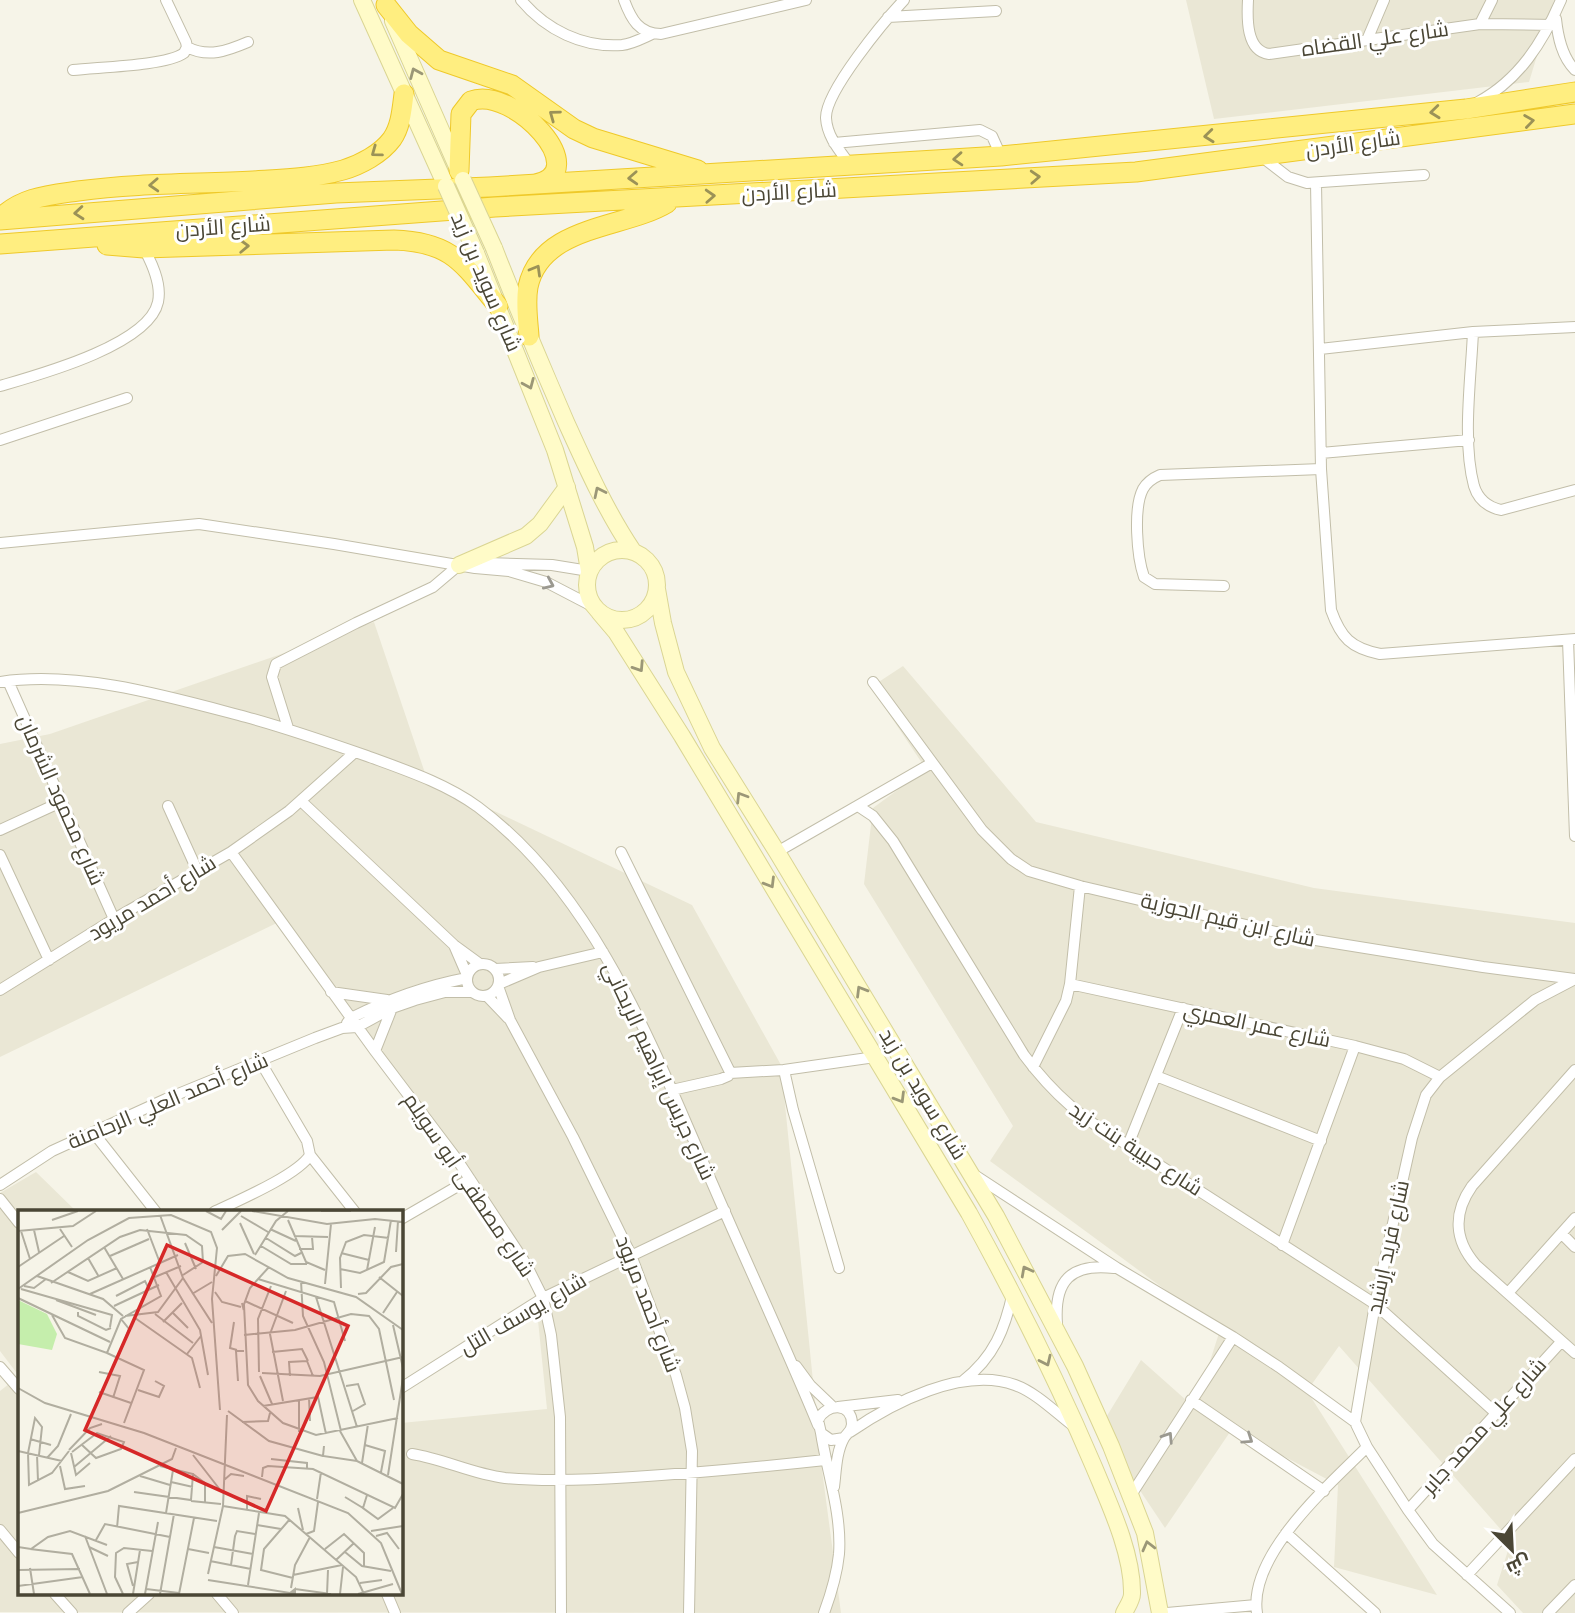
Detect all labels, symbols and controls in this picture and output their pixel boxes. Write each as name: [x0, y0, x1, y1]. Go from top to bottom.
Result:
street label: شارع علي القضاه: [1300, 16, 1451, 65]
one-way arrow: [409, 67, 423, 80]
one-way arrow: [1429, 104, 1440, 119]
one-way arrow: [550, 111, 562, 123]
one-way arrow: [1523, 114, 1535, 129]
street label: شارع الأردن: [1304, 124, 1402, 165]
one-way arrow: [1203, 129, 1214, 144]
one-way arrow: [371, 144, 384, 157]
one-way arrow: [952, 151, 963, 166]
one-way arrow: [627, 170, 638, 185]
one-way arrow: [1030, 170, 1041, 185]
street label: شارع الأردن: [741, 177, 837, 208]
one-way arrow: [148, 178, 159, 193]
one-way arrow: [705, 189, 716, 204]
one-way arrow: [73, 205, 84, 220]
street label: شارع سويد بن زيد: [444, 208, 527, 356]
street label: شارع الأردن: [174, 211, 272, 244]
one-way arrow: [238, 239, 249, 254]
one-way arrow: [528, 265, 541, 278]
one-way arrow: [521, 377, 535, 390]
one-way arrow: [593, 487, 607, 499]
one-way arrow: [542, 576, 554, 590]
one-way arrow: [630, 660, 643, 673]
street label: شارع محمود الشرمان: [11, 711, 110, 890]
one-way arrow: [737, 792, 750, 805]
street label: شارع أحمد مريود: [83, 850, 221, 947]
one-way arrow: [761, 875, 774, 888]
street label: شارع ابن قيم الجوزية: [1138, 887, 1318, 954]
street label: شارع جريس إبراهيم الريحاني: [594, 958, 721, 1186]
one-way arrow: [856, 985, 869, 998]
street label: شارع عمر العمري: [1181, 997, 1333, 1056]
street label: شارع سويد بن زيد: [873, 1023, 973, 1165]
street label: شارع أحمد العلي الرحامنة: [64, 1047, 273, 1158]
street label: شارع مصطفى أبو سويلم: [397, 1088, 540, 1282]
one-way arrow: [892, 1091, 905, 1104]
street label: شارع حبيبة بنت زيد: [1064, 1096, 1208, 1203]
street label: شارع فريد إرشيد: [1361, 1178, 1416, 1316]
inset map: [18, 1210, 402, 1596]
street label: شارع أحمد مريود: [609, 1232, 686, 1376]
one-way arrow: [1021, 1266, 1035, 1278]
street label: شارع يوسف التل: [455, 1267, 592, 1362]
street label: شارع علي محمد جابر: [1415, 1353, 1554, 1502]
one-way arrow: [1038, 1354, 1052, 1366]
one-way arrow: [1240, 1431, 1253, 1443]
one-way arrow: [1159, 1432, 1172, 1445]
north arrow: [1477, 1515, 1547, 1585]
one-way arrow: [1142, 1540, 1156, 1552]
text: ش: [1503, 1550, 1535, 1581]

